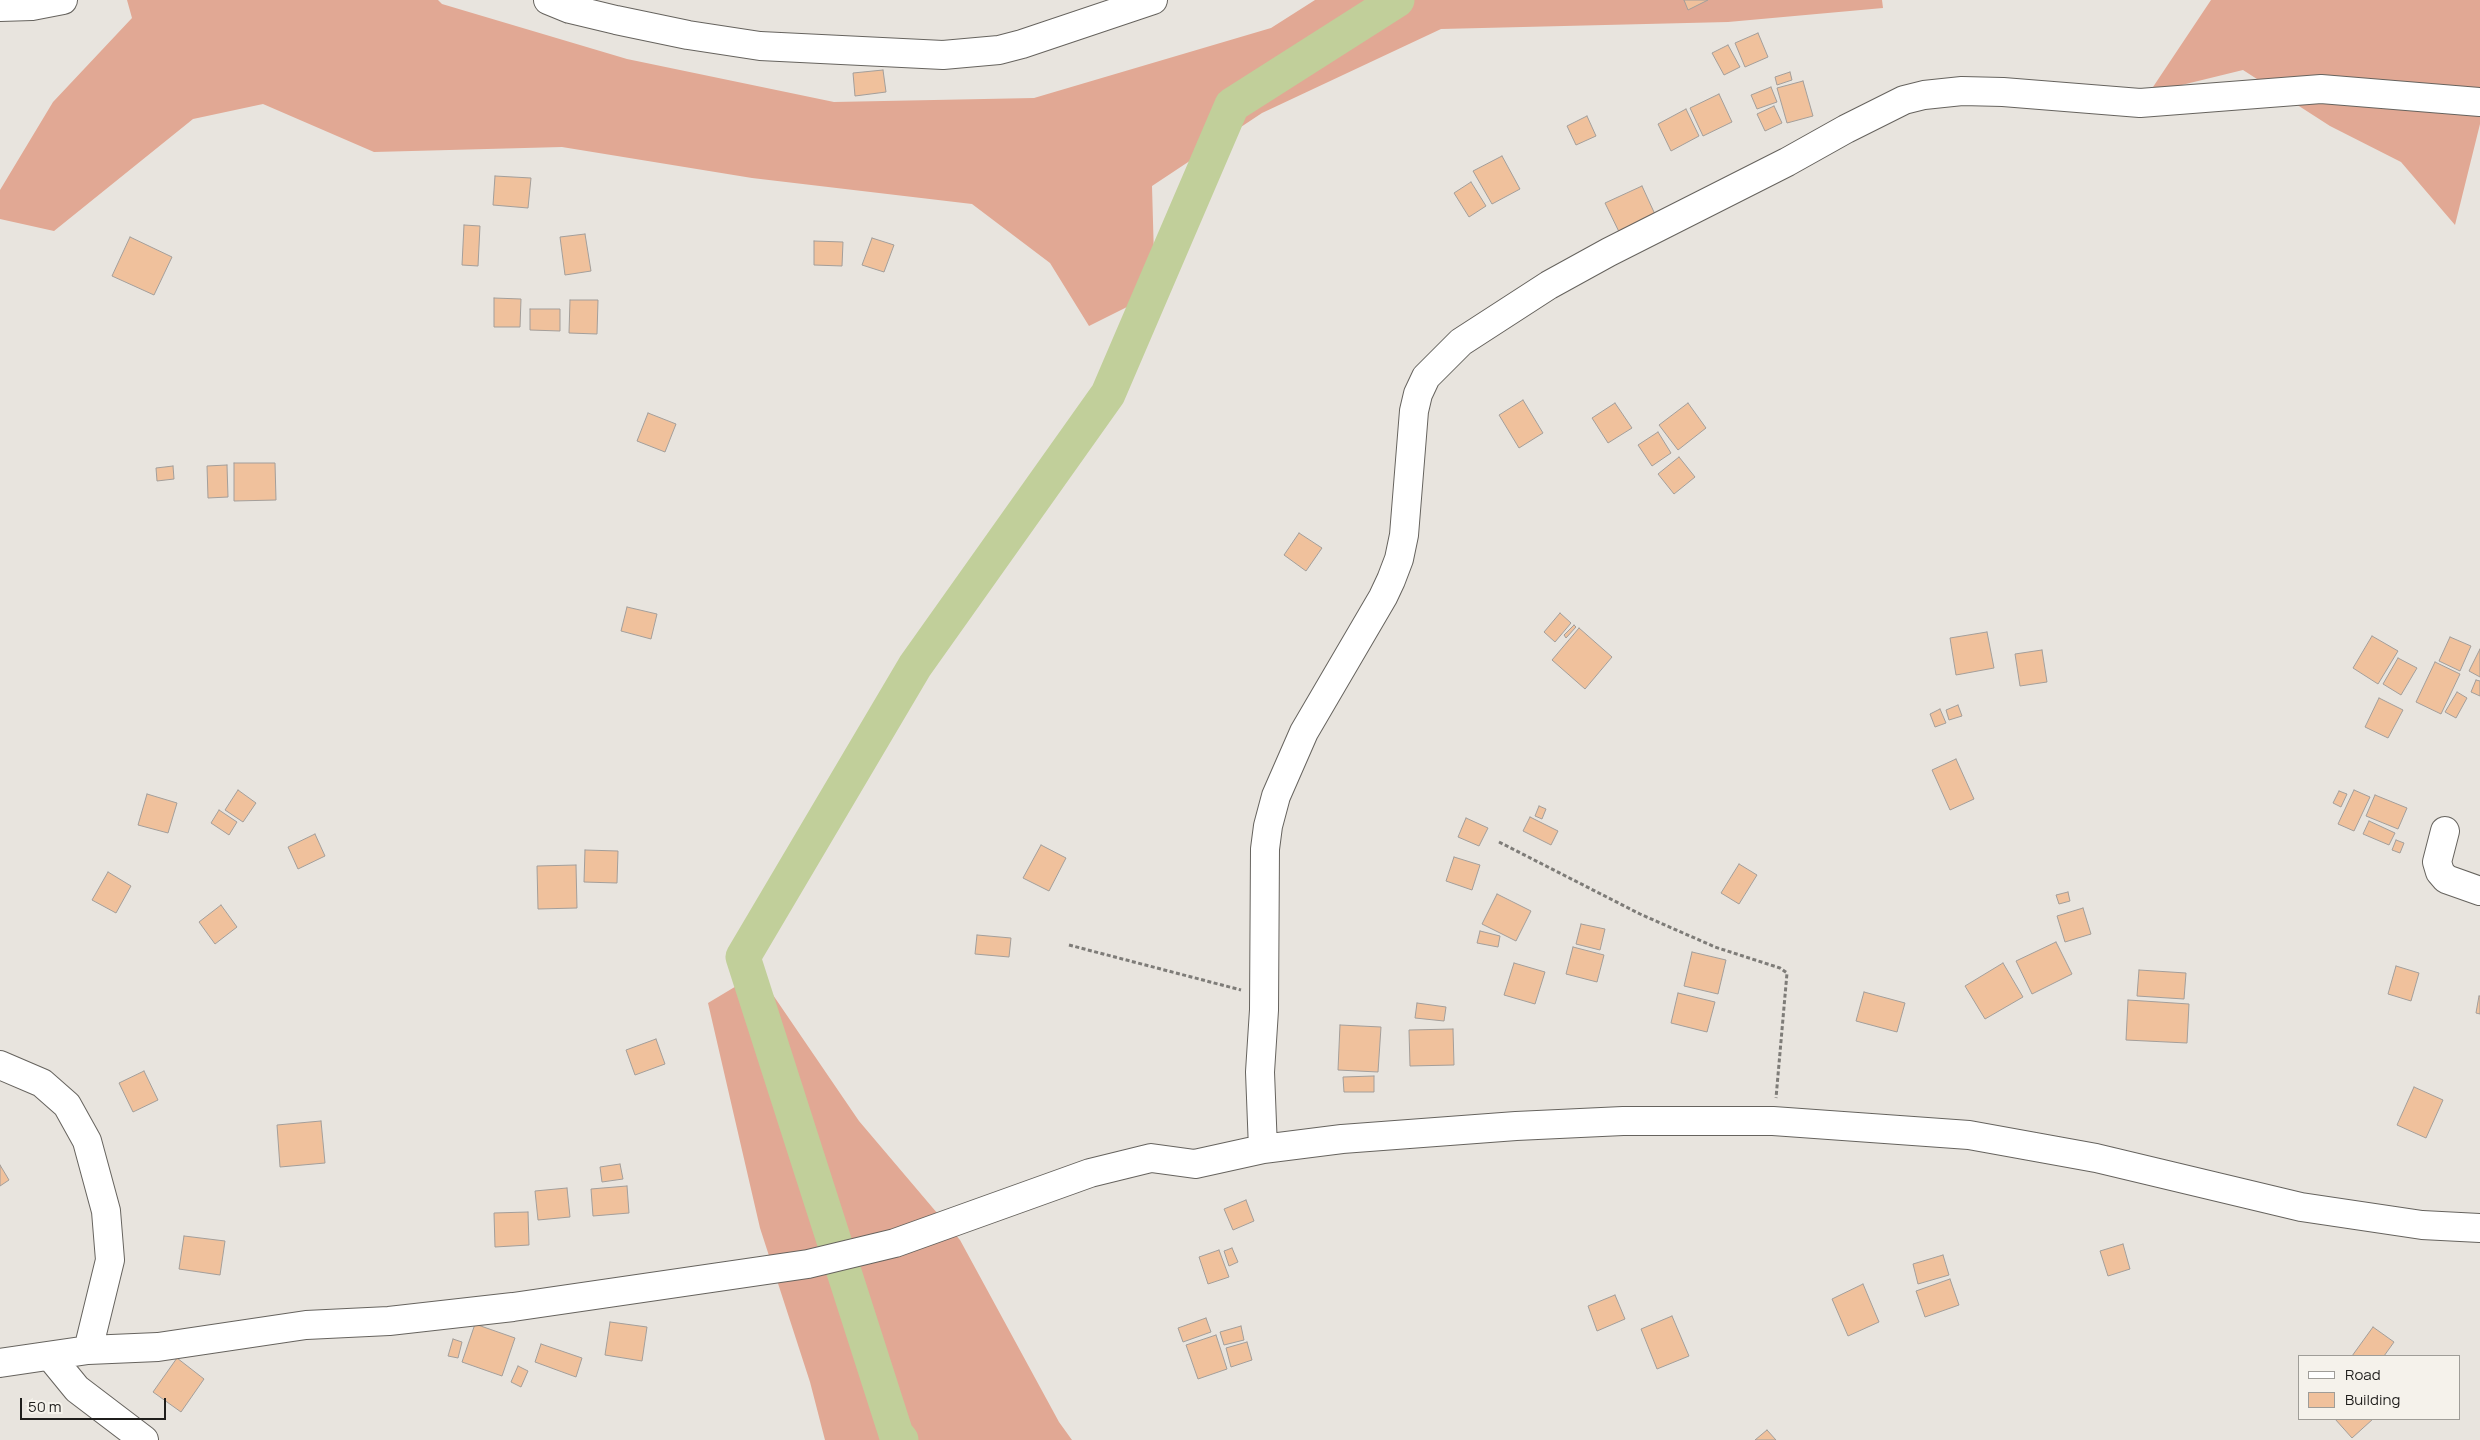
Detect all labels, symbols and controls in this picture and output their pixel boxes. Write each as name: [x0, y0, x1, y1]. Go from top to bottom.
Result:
legend: [2298, 1355, 2460, 1420]
text: Road: [2345, 1364, 2381, 1385]
scale bar: [22, 1388, 169, 1420]
text: Building: [2345, 1389, 2400, 1410]
text: 50 m: [28, 1396, 62, 1417]

